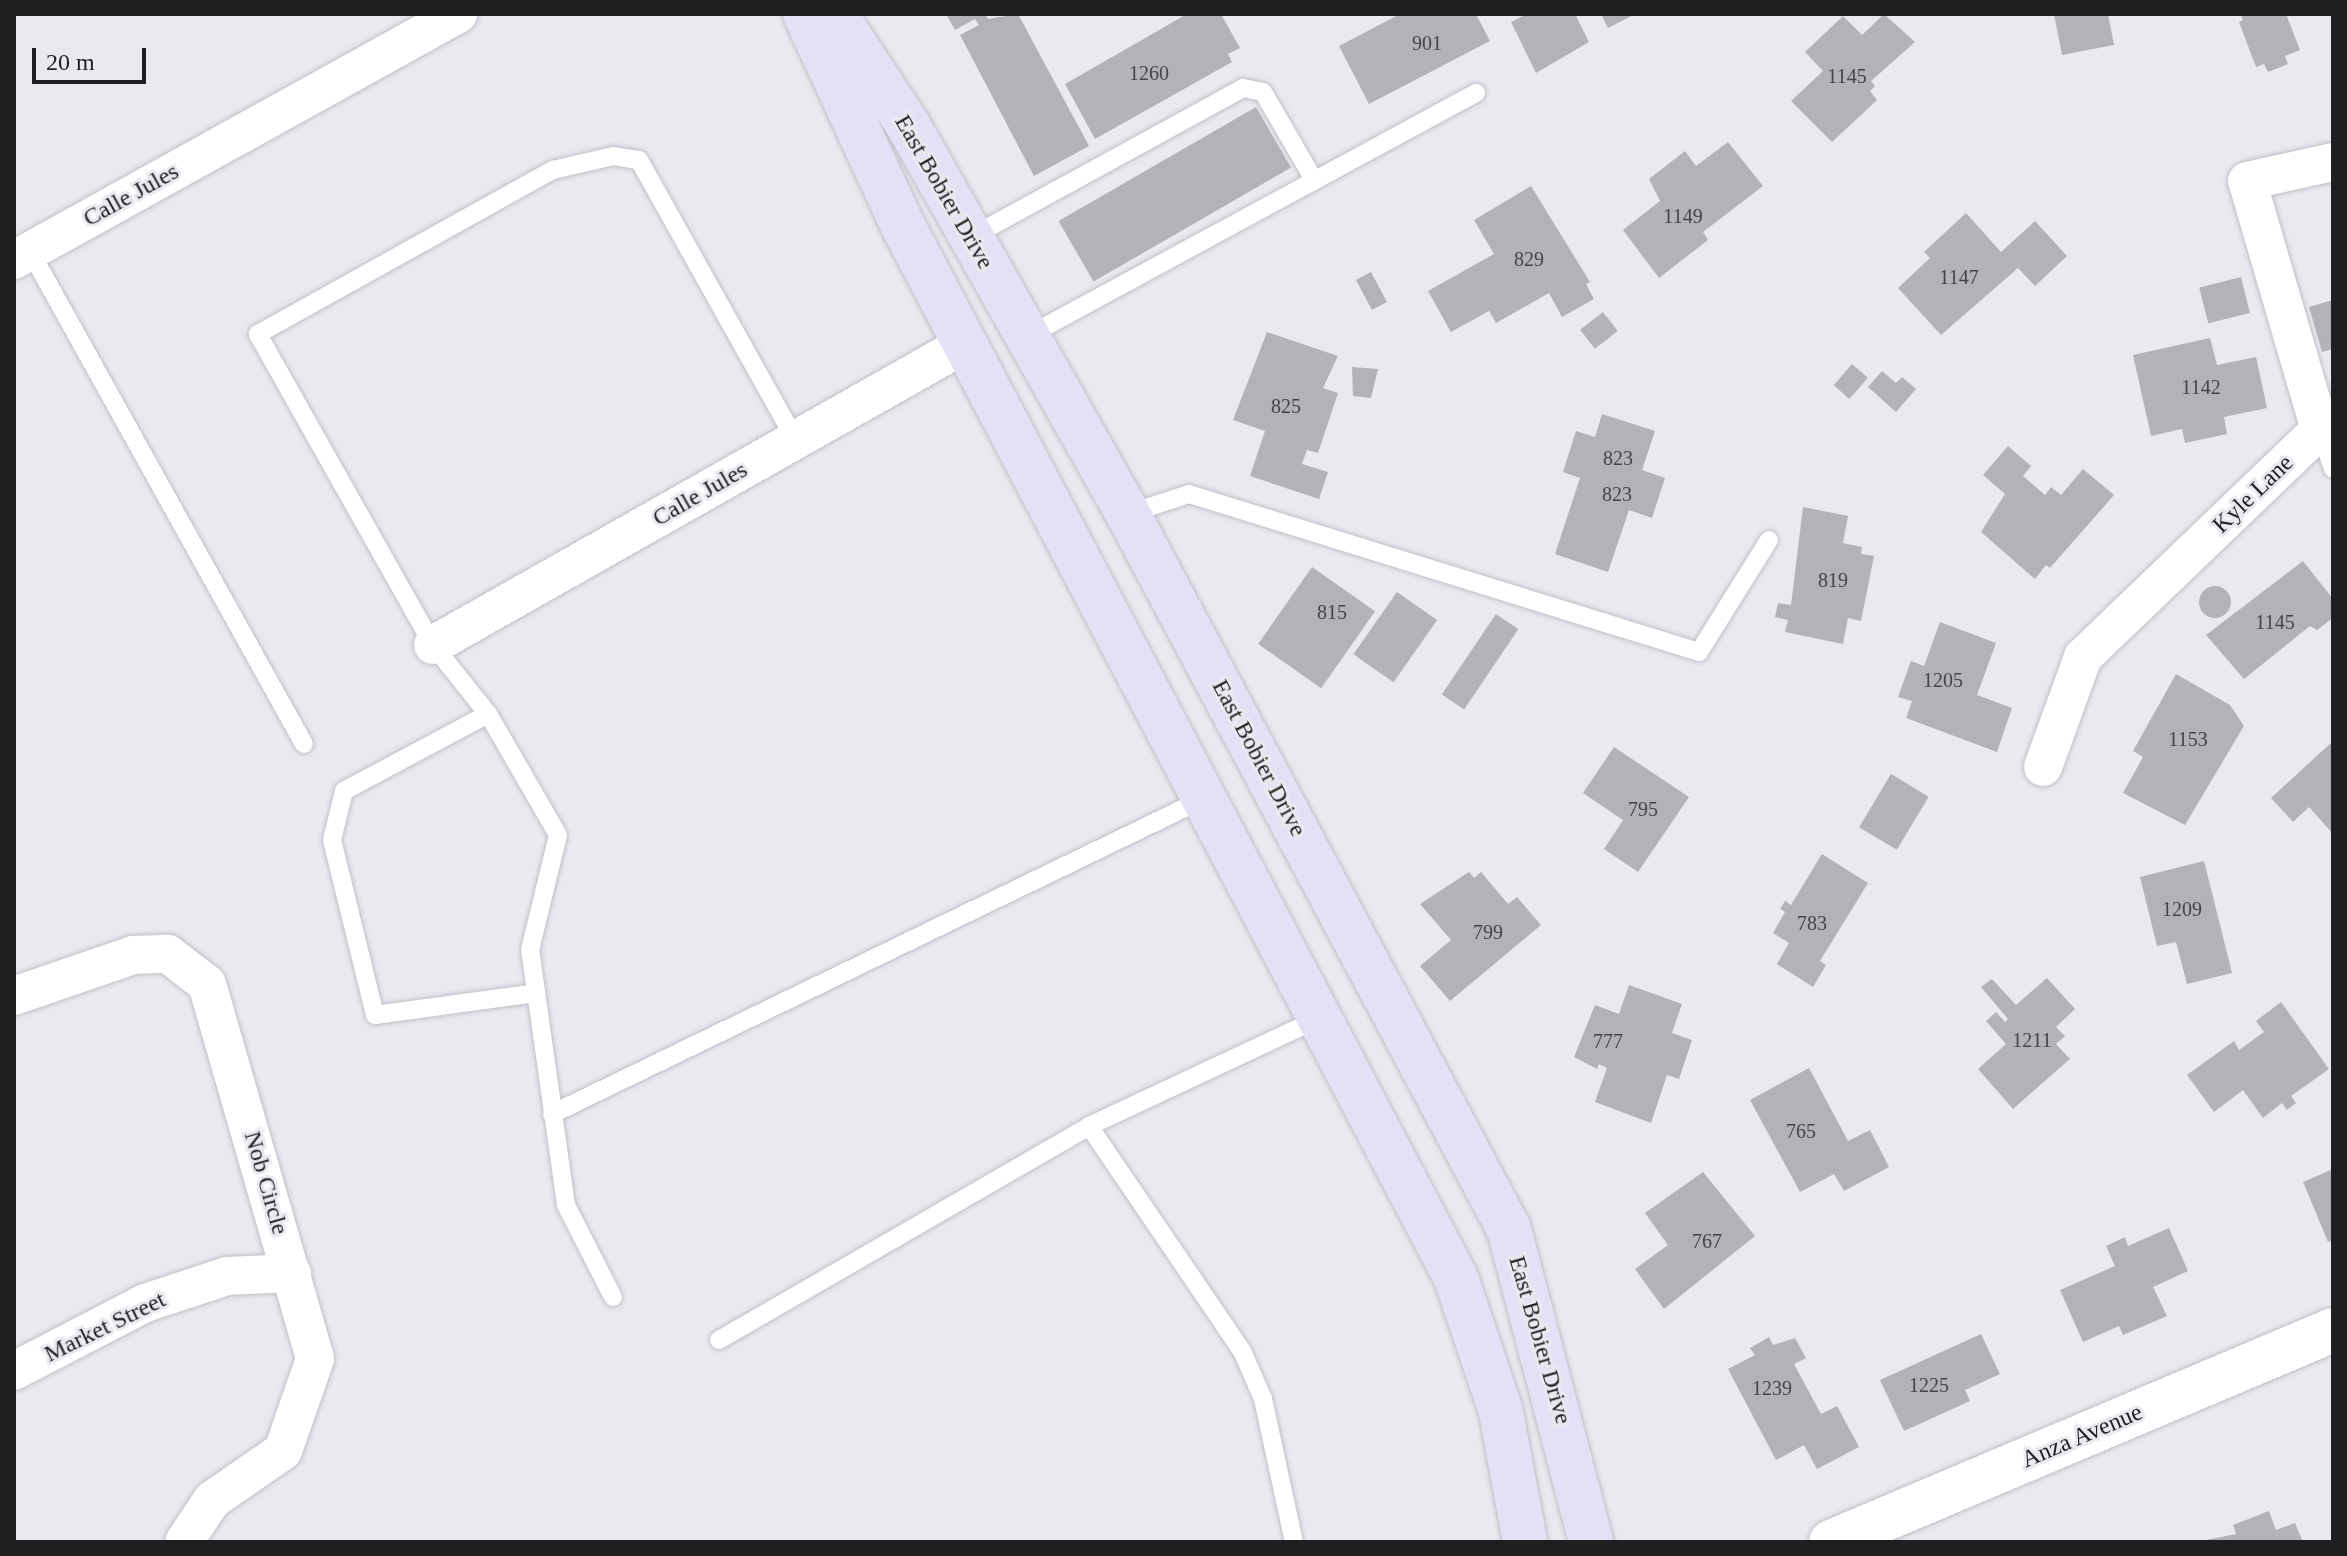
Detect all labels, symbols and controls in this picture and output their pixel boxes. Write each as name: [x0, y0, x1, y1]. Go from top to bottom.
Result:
house number: 901: [1412, 31, 1442, 55]
scale bar: [36, 32, 150, 82]
text: 20 m: [46, 49, 95, 75]
house number: 1260: [1129, 61, 1169, 85]
house number: 1145: [1827, 64, 1867, 88]
street label: East Bobier Drive: [888, 110, 1000, 274]
street label: Calle Jules: [78, 157, 184, 233]
house number: 1149: [1663, 204, 1703, 228]
house number: 829: [1514, 247, 1544, 271]
house number: 1147: [1939, 265, 1979, 289]
house number: 1142: [2181, 375, 2221, 399]
house number: 825: [1271, 394, 1301, 418]
house number: 823: [1603, 446, 1633, 470]
street label: Kyle Lane: [2207, 449, 2299, 539]
street label: Calle Jules: [647, 455, 753, 533]
house number: 823: [1602, 482, 1632, 506]
house number: 819: [1818, 568, 1848, 592]
house number: 815: [1317, 600, 1347, 624]
house number: 1145: [2255, 610, 2295, 634]
house number: 1205: [1923, 668, 1963, 692]
street label: East Bobier Drive: [1206, 675, 1312, 841]
house number: 1153: [2168, 727, 2208, 751]
house number: 795: [1628, 797, 1658, 821]
house number: 1209: [2162, 897, 2202, 921]
house number: 783: [1797, 911, 1827, 935]
house number: 799: [1473, 920, 1503, 944]
house number: 1211: [2012, 1028, 2052, 1052]
house number: 777: [1593, 1029, 1623, 1053]
house number: 765: [1786, 1119, 1816, 1143]
street label: Nob Circle: [238, 1128, 294, 1238]
house number: 767: [1692, 1229, 1722, 1253]
street label: East Bobier Drive: [1502, 1253, 1578, 1427]
street label: Market Street: [40, 1285, 170, 1369]
house number: 1225: [1909, 1373, 1949, 1397]
house number: 1239: [1752, 1376, 1792, 1400]
street label: Anza Avenue: [2017, 1397, 2147, 1475]

